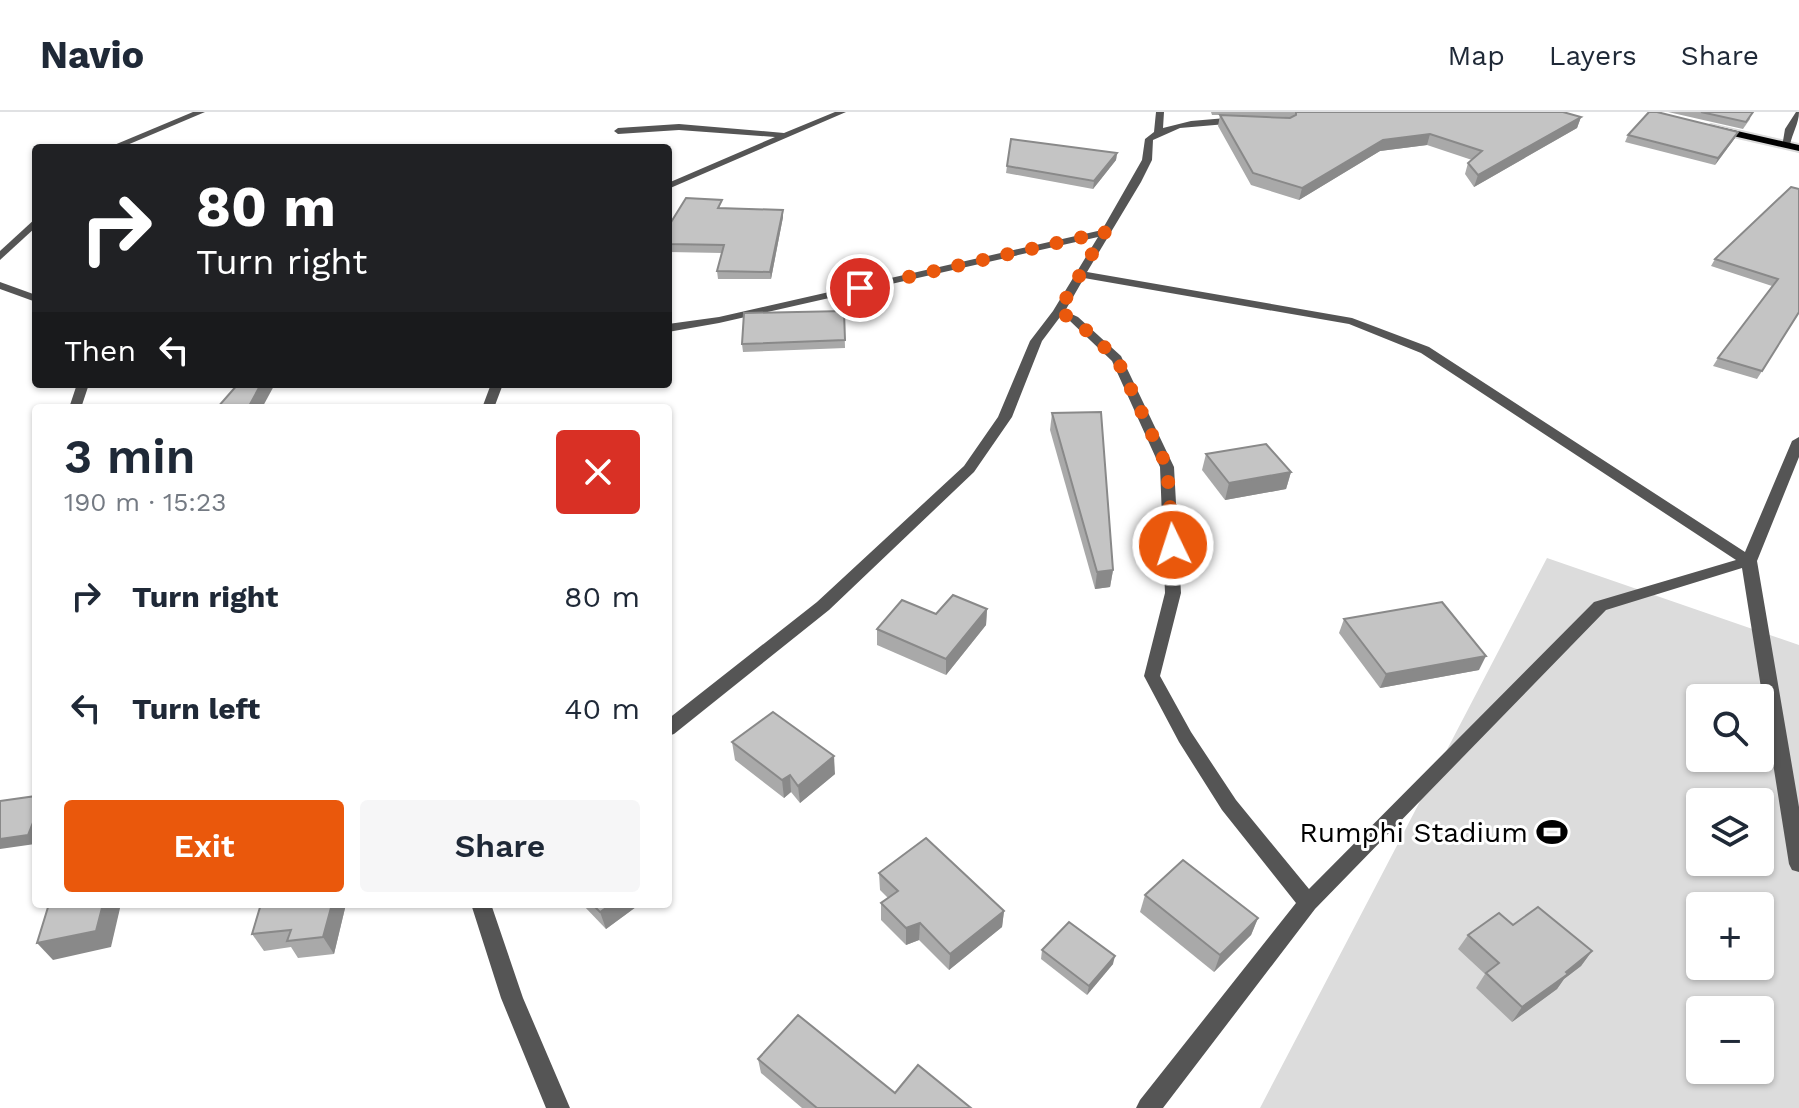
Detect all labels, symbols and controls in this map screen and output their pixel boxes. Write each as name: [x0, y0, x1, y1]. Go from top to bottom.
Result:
text: Navio: [40, 33, 144, 77]
text: Map: [1448, 39, 1505, 72]
text: Layers: [1549, 39, 1637, 72]
text: Share: [1681, 39, 1759, 72]
text: 80 m: [196, 174, 336, 240]
icon: right: [64, 176, 168, 280]
text: Turn right: [196, 241, 367, 283]
pin: [826, 254, 894, 322]
icon: arrive: [838, 266, 882, 310]
icon: left: [152, 328, 196, 372]
text: Then: [64, 333, 136, 368]
text: 3 min: [64, 428, 196, 485]
button: close: [556, 430, 640, 514]
text: 190 m · 15:23: [64, 487, 226, 517]
position arrow: [1131, 503, 1215, 587]
icon: right: [64, 574, 108, 618]
text: Turn right: [132, 579, 278, 614]
text: 80 m: [564, 579, 640, 614]
map controls: [1686, 684, 1774, 1084]
button: search: [1686, 684, 1774, 772]
icon: left: [64, 686, 108, 730]
text: Turn left: [132, 691, 260, 726]
text: 40 m: [564, 691, 640, 726]
button: layers: [1686, 788, 1774, 876]
button: Exit: [64, 800, 344, 892]
button: Share: [360, 800, 640, 892]
sports icon: Rumphi Stadium: [1535, 815, 1569, 849]
place label: Rumphi Stadium: [1299, 816, 1528, 849]
button: +: [1686, 892, 1774, 980]
button: −: [1686, 996, 1774, 1084]

